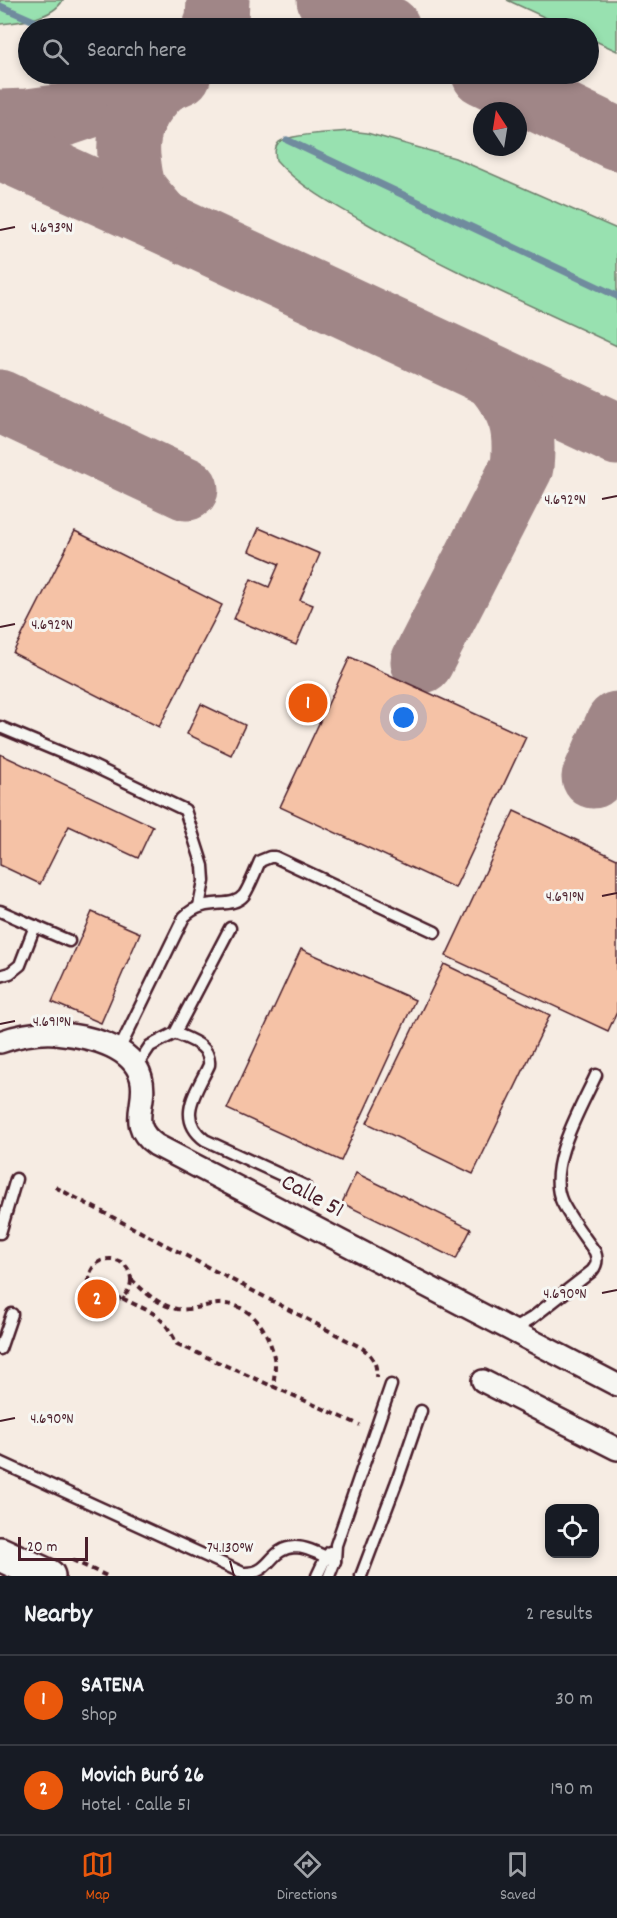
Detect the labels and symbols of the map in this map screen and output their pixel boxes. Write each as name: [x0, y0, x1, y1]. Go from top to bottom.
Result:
north arrow: [473, 102, 527, 156]
text: 4.693°N: [31, 218, 73, 240]
text: 4.692°N: [544, 490, 586, 512]
text: 4.692°N: [31, 615, 73, 637]
pin: 1: [288, 680, 328, 726]
your location: [389, 703, 418, 732]
text: 4.691°N: [546, 887, 584, 909]
text: 4.691°N: [33, 1012, 71, 1034]
street label: Calle 51: [274, 1166, 350, 1228]
pin: 2: [78, 1276, 116, 1322]
text: 4.690°N: [543, 1284, 587, 1306]
text: 4.690°N: [30, 1409, 74, 1431]
scale bar: [18, 1534, 88, 1562]
text: 74.130°W: [207, 1538, 253, 1560]

